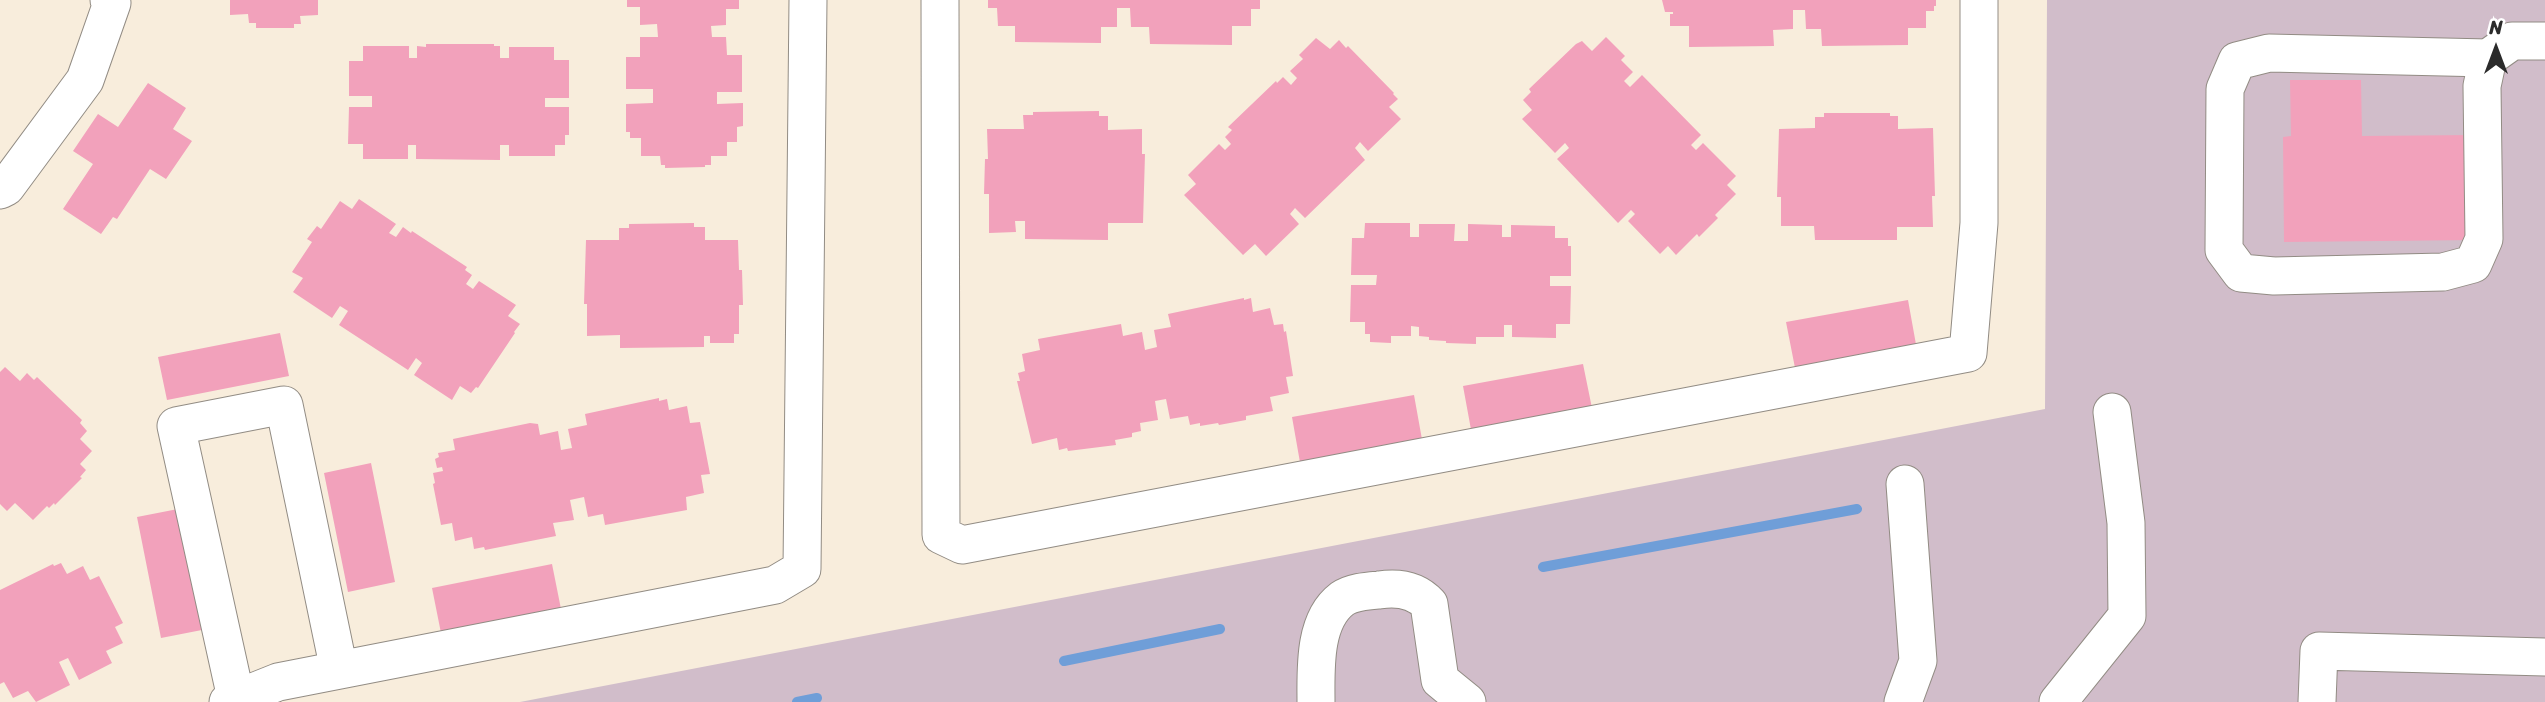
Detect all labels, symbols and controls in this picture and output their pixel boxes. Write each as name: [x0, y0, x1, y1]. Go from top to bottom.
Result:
text: N: [2489, 11, 2503, 44]
north arrow: [2461, 14, 2531, 84]

